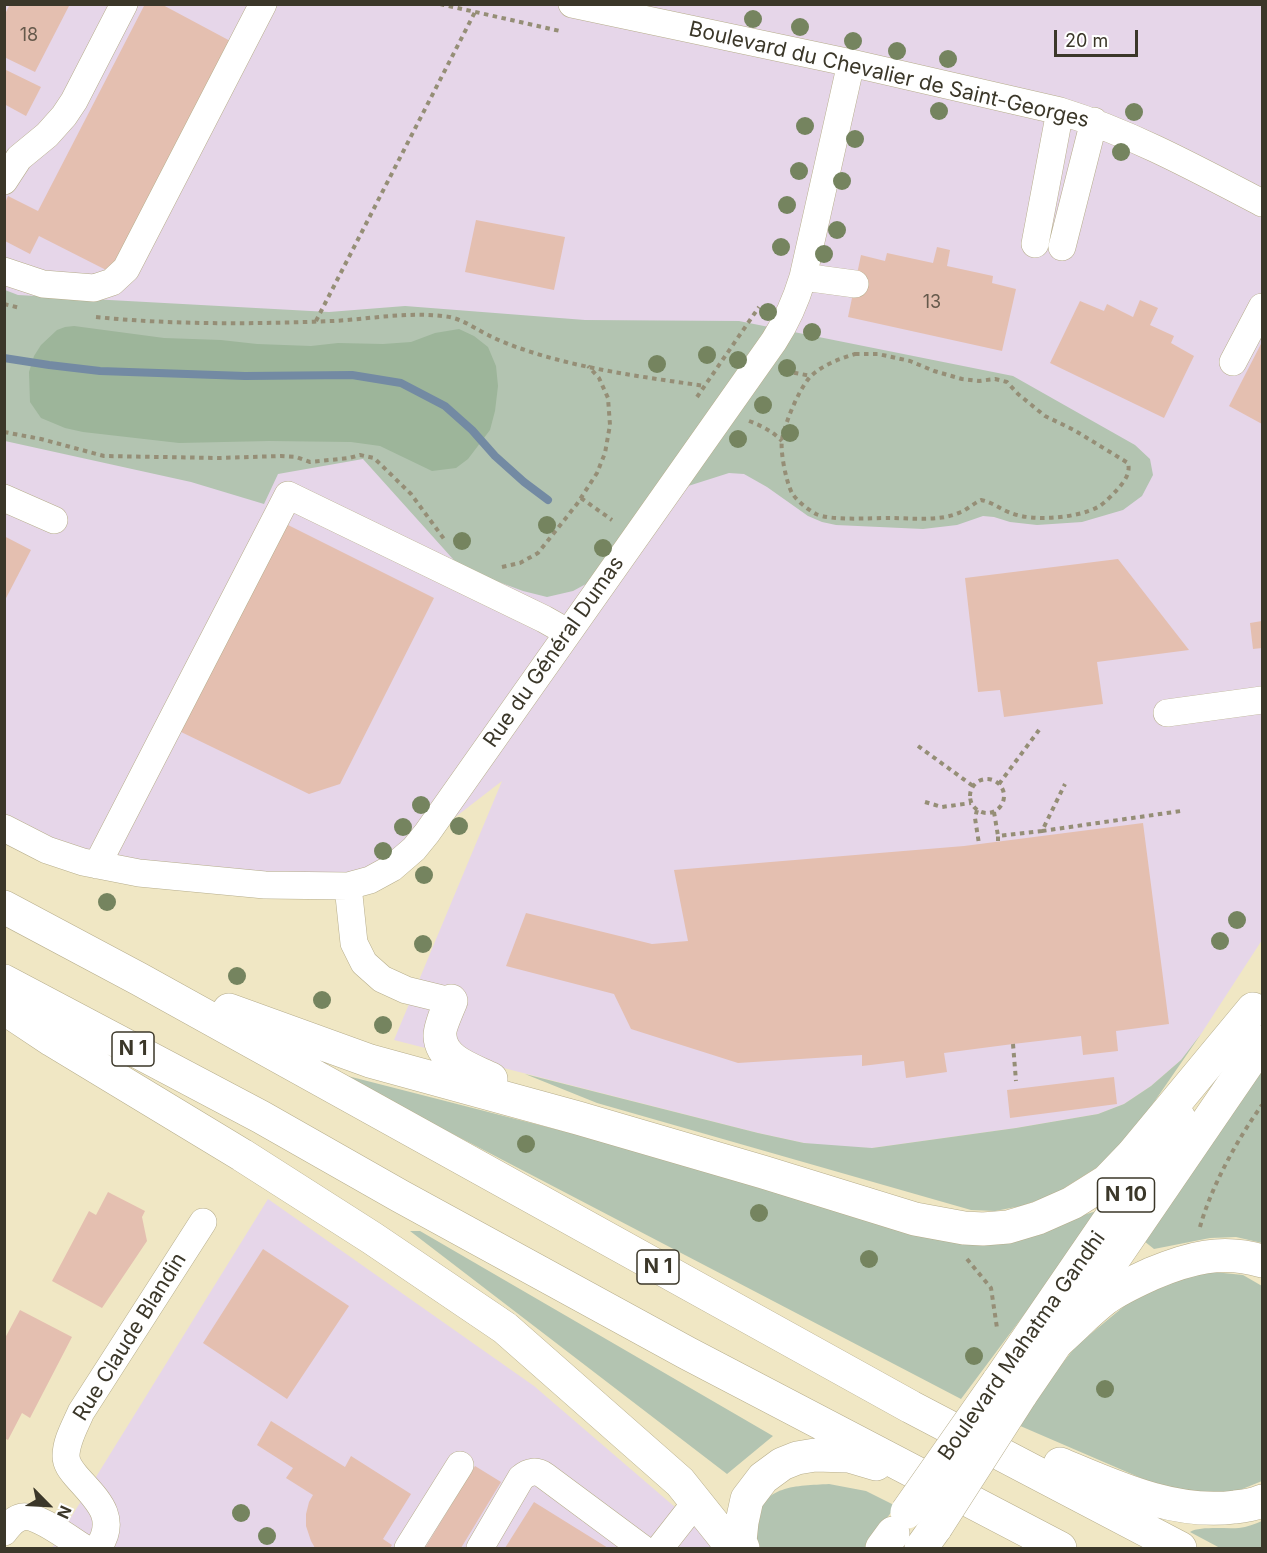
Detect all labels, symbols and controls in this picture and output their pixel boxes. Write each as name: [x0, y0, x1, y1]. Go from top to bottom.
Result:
street label: Boulevard du Chevalier de Saint-Georges: [686, 17, 1092, 133]
scale bar: [1057, 18, 1141, 56]
house number: 18: [20, 25, 38, 47]
text: 20 m: [1065, 30, 1108, 51]
house number: 13: [923, 292, 941, 314]
street label: Rue du Général Dumas: [478, 552, 630, 752]
road number: N 1: [112, 1032, 154, 1066]
road number: N 10: [1098, 1178, 1154, 1212]
street label: Boulevard Mahatma Gandhi: [933, 1227, 1111, 1465]
street label: Rue Claude Blandin: [68, 1248, 192, 1426]
road number: N 1: [637, 1250, 679, 1284]
north arrow: [18, 1475, 78, 1535]
text: N: [53, 1503, 76, 1522]

